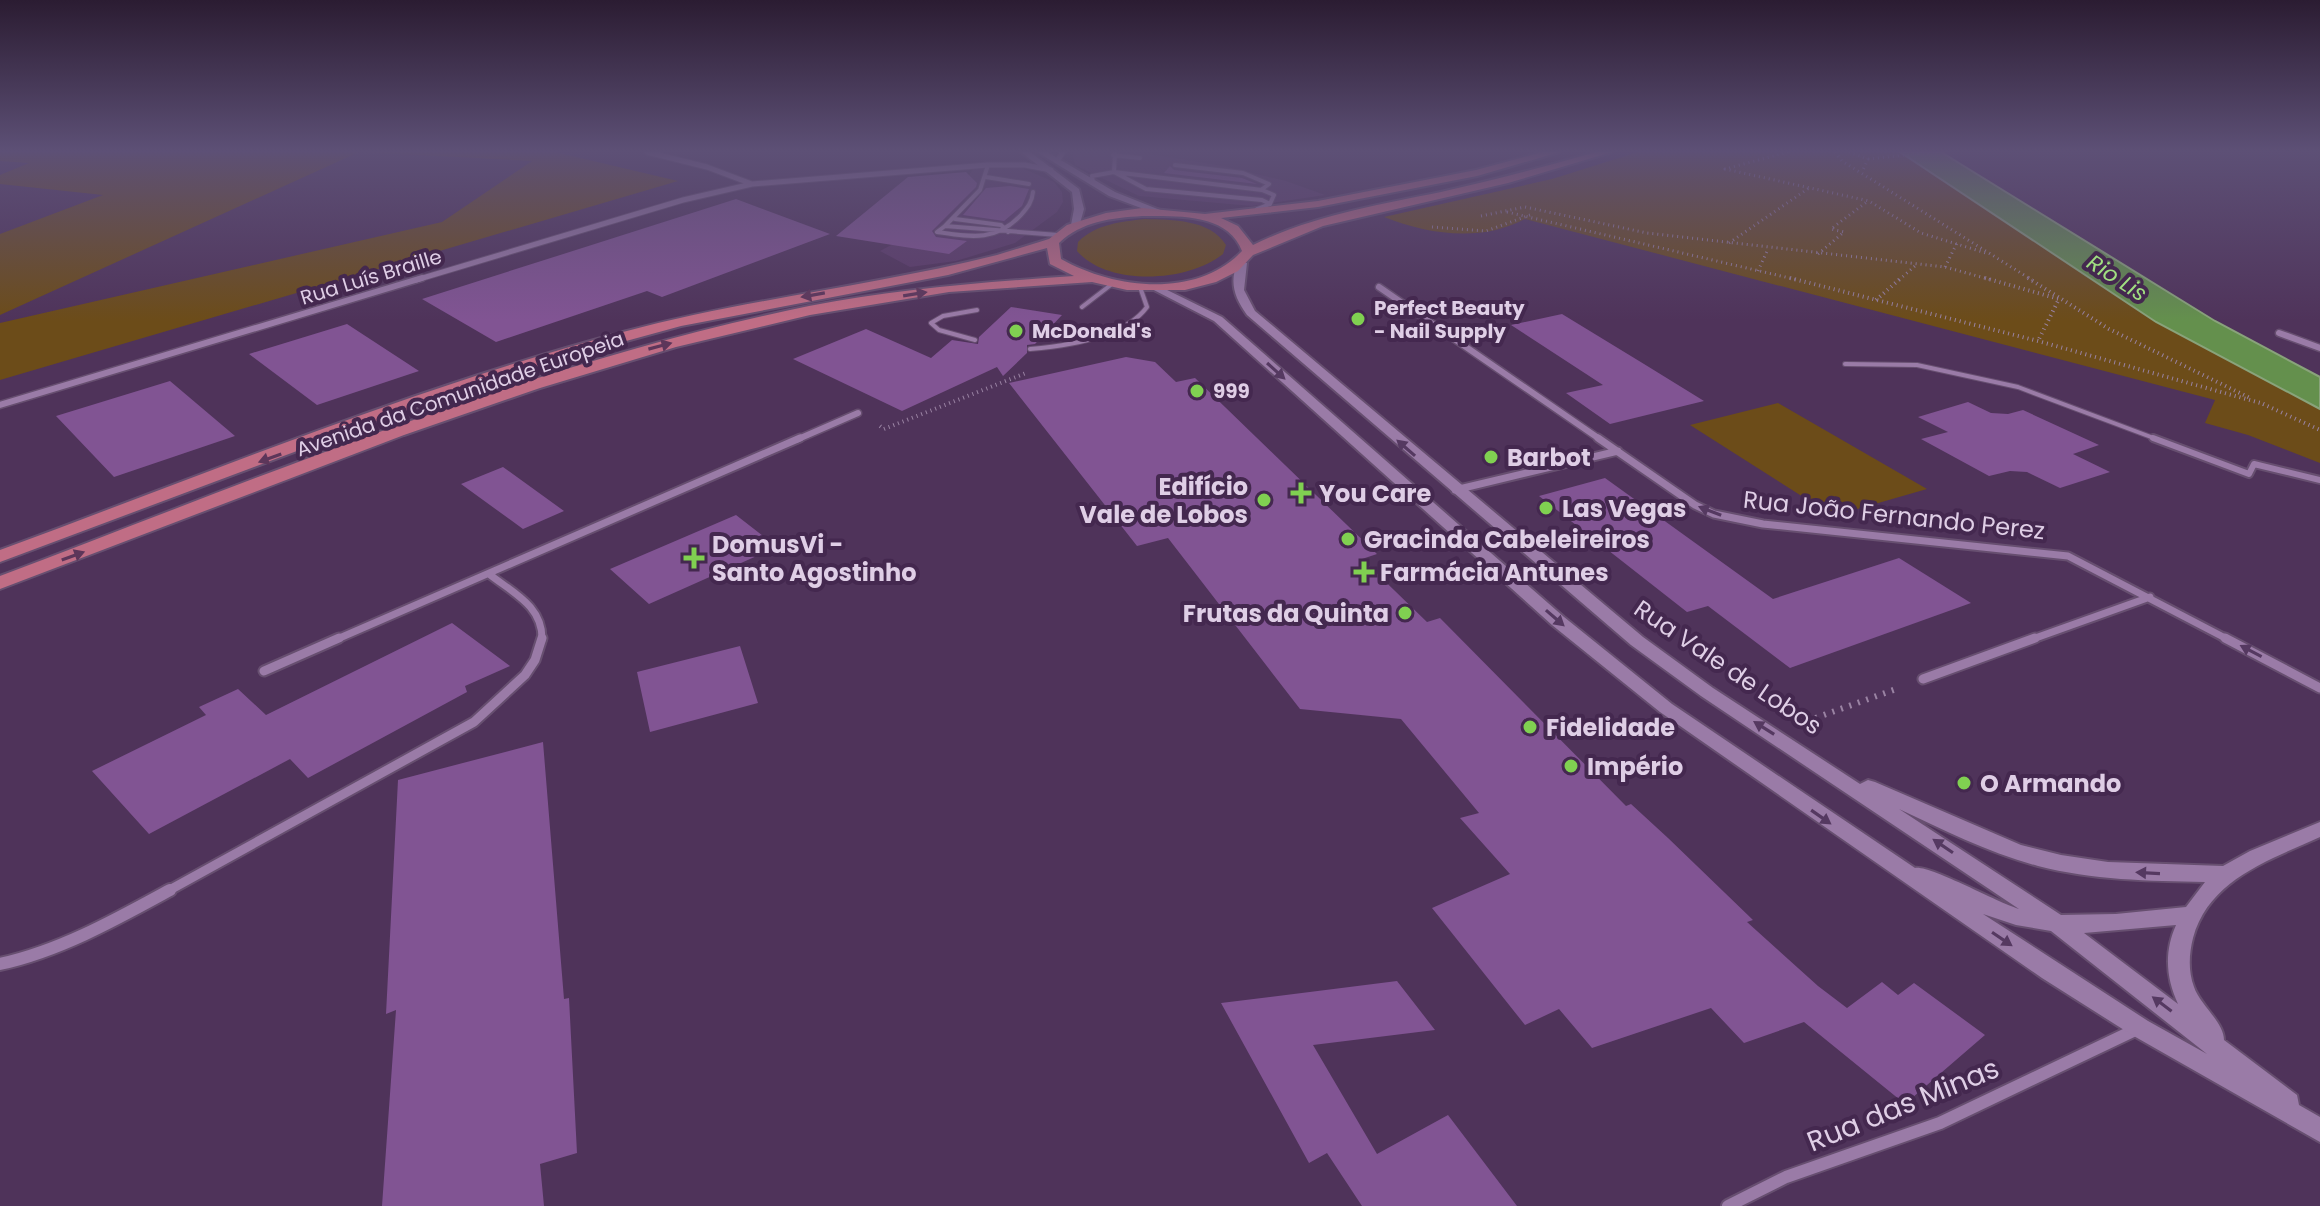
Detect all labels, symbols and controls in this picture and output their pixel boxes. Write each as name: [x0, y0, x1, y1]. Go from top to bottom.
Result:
street label: Rua Luís Braille: [297, 242, 445, 312]
water label: Rio Lis: [2081, 247, 2153, 309]
one-way arrow: [903, 287, 928, 299]
one-way arrow: [800, 289, 825, 301]
place label: Perfect Beauty - Nail Supply: [1374, 294, 1525, 345]
marker: Perfect Beauty - Nail Supply: [1349, 310, 1367, 328]
place label: McDonald's: [1032, 317, 1152, 345]
marker: McDonald's: [1007, 322, 1025, 340]
street label: Avenida da Comunidade Europeia: [292, 325, 628, 463]
one-way arrow: [649, 339, 673, 352]
one-way arrow: [1266, 362, 1286, 379]
place label: 999: [1213, 377, 1250, 405]
marker: 999: [1188, 382, 1206, 400]
one-way arrow: [1396, 439, 1416, 457]
place label: Barbot: [1507, 441, 1591, 474]
marker: Barbot: [1482, 448, 1500, 466]
one-way arrow: [258, 452, 282, 464]
place label: Edifício Vale de Lobos: [1079, 470, 1248, 531]
place label: You Care: [1319, 477, 1432, 510]
marker: You Care: [1290, 482, 1312, 504]
street label: Rua João Fernando Perez: [1742, 483, 2046, 547]
marker: Edifício Vale de Lobos: [1255, 491, 1273, 509]
place label: Las Vegas: [1562, 492, 1687, 525]
marker: Las Vegas: [1537, 499, 1555, 517]
one-way arrow: [1698, 504, 1722, 517]
place label: Gracinda Cabeleireiros: [1364, 523, 1650, 556]
place label: DomusVi - Santo Agostinho: [712, 528, 916, 589]
marker: Gracinda Cabeleireiros: [1339, 530, 1357, 548]
marker: DomusVi - Santo Agostinho: [683, 547, 705, 569]
one-way arrow: [61, 549, 85, 562]
place label: Farmácia Antunes: [1380, 556, 1609, 589]
marker: Farmácia Antunes: [1355, 563, 1373, 581]
street label: Rua Vale de Lobos: [1628, 592, 1828, 742]
place label: Frutas da Quinta: [1183, 597, 1389, 630]
marker: Frutas da Quinta: [1396, 604, 1414, 622]
one-way arrow: [1544, 609, 1564, 626]
one-way arrow: [2240, 645, 2263, 658]
place label: Fidelidade: [1546, 711, 1675, 744]
marker: Fidelidade: [1521, 718, 1539, 736]
one-way arrow: [1754, 721, 1775, 736]
place label: Império: [1587, 750, 1683, 783]
marker: Império: [1562, 757, 1580, 775]
place label: O Armando: [1980, 767, 2121, 800]
marker: O Armando: [1955, 774, 1973, 792]
one-way arrow: [1811, 809, 1832, 824]
one-way arrow: [1932, 840, 1954, 854]
one-way arrow: [2135, 866, 2160, 879]
one-way arrow: [1992, 931, 2013, 946]
one-way arrow: [2152, 996, 2172, 1012]
street label: Rua das Minas: [1801, 1049, 2005, 1161]

